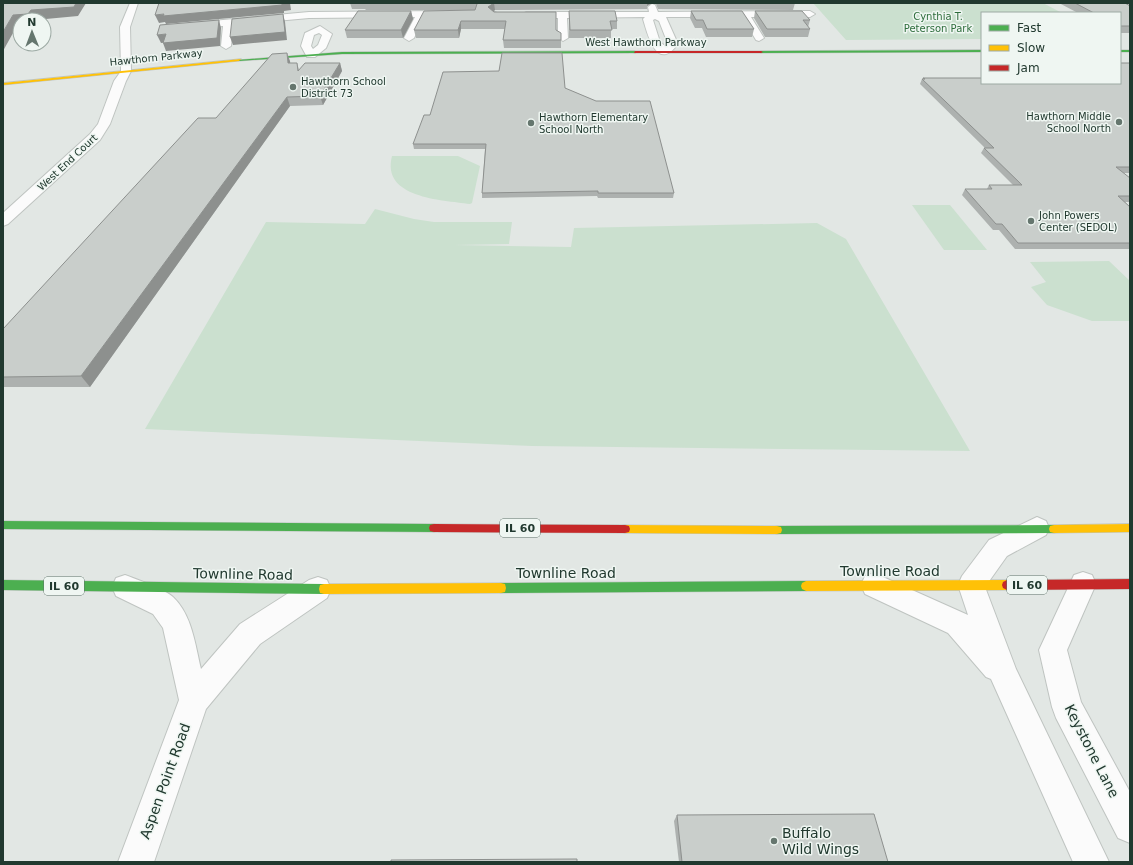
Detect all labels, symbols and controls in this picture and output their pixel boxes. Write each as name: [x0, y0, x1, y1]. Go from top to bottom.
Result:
park label: Cynthia T. Peterson Park: [904, 11, 972, 34]
north arrow: [12, 12, 52, 52]
legend: [981, 12, 1121, 84]
text: N: [27, 16, 37, 29]
text: Fast: [1017, 21, 1041, 35]
street label: West Hawthorn Parkway: [585, 37, 707, 48]
text: Slow: [1017, 41, 1045, 55]
street label: Hawthorn Parkway: [109, 47, 203, 68]
text: Jam: [1016, 61, 1040, 75]
place label: Hawthorn School District 73: [301, 76, 386, 99]
marker: Hawthorn School District 73: [288, 82, 298, 92]
place label: Hawthorn Middle School North: [1026, 111, 1111, 134]
place label: Hawthorn Elementary School North: [539, 112, 648, 135]
marker: Hawthorn Middle School North: [1114, 117, 1124, 127]
marker: Hawthorn Elementary School North: [526, 118, 536, 128]
street label: West End Court: [35, 132, 99, 193]
place label: John Powers Center (SEDOL): [1038, 210, 1118, 233]
marker: John Powers Center (SEDOL): [1026, 216, 1036, 226]
road number: IL 60: [500, 519, 540, 537]
street label: Townline Road: [839, 563, 940, 579]
street label: Townline Road: [192, 565, 293, 583]
street label: Townline Road: [515, 565, 616, 581]
road number: IL 60: [1007, 576, 1047, 594]
road number: IL 60: [44, 577, 84, 595]
street label: Keystone Lane: [1062, 702, 1122, 800]
street label: Aspen Point Road: [137, 721, 193, 841]
place label: Buffalo Wild Wings: [782, 825, 859, 857]
marker: Buffalo Wild Wings: [769, 836, 779, 846]

